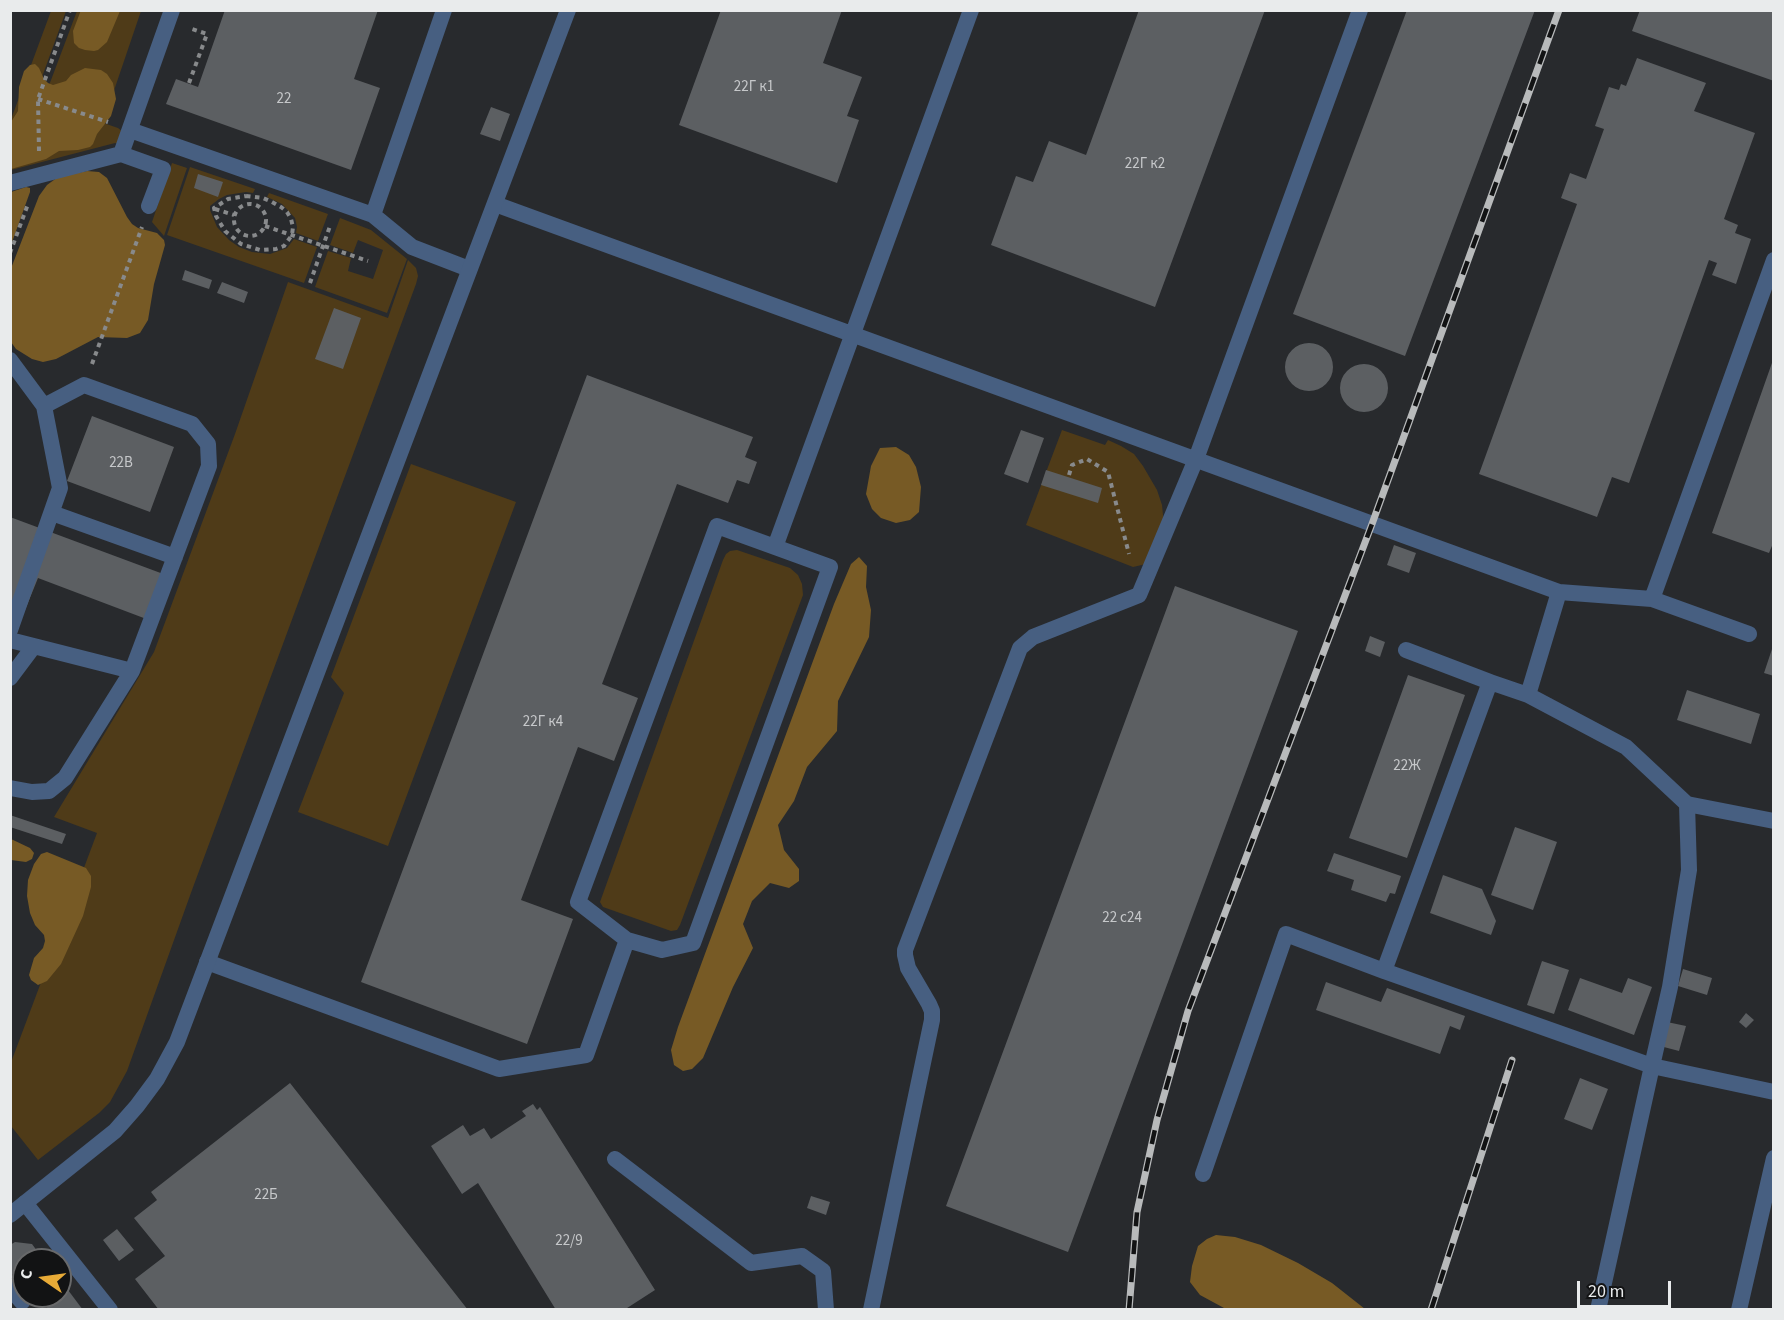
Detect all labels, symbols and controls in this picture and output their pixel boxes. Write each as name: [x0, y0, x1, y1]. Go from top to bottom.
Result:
house number: 22Г к1: [734, 79, 774, 97]
house number: 22: [277, 91, 291, 109]
house number: 22Г к2: [1125, 156, 1165, 174]
house number: 22В: [109, 455, 133, 473]
house number: 22Г к4: [523, 714, 563, 732]
house number: 22Ж: [1393, 758, 1421, 776]
house number: 22 с24: [1102, 910, 1142, 928]
house number: 22Б: [254, 1187, 278, 1205]
house number: 22/9: [555, 1233, 583, 1251]
north arrow: [12, 1248, 72, 1308]
text: С: [15, 1267, 38, 1281]
scale bar: [1580, 1269, 1674, 1307]
text: 20 m: [1588, 1279, 1624, 1304]

